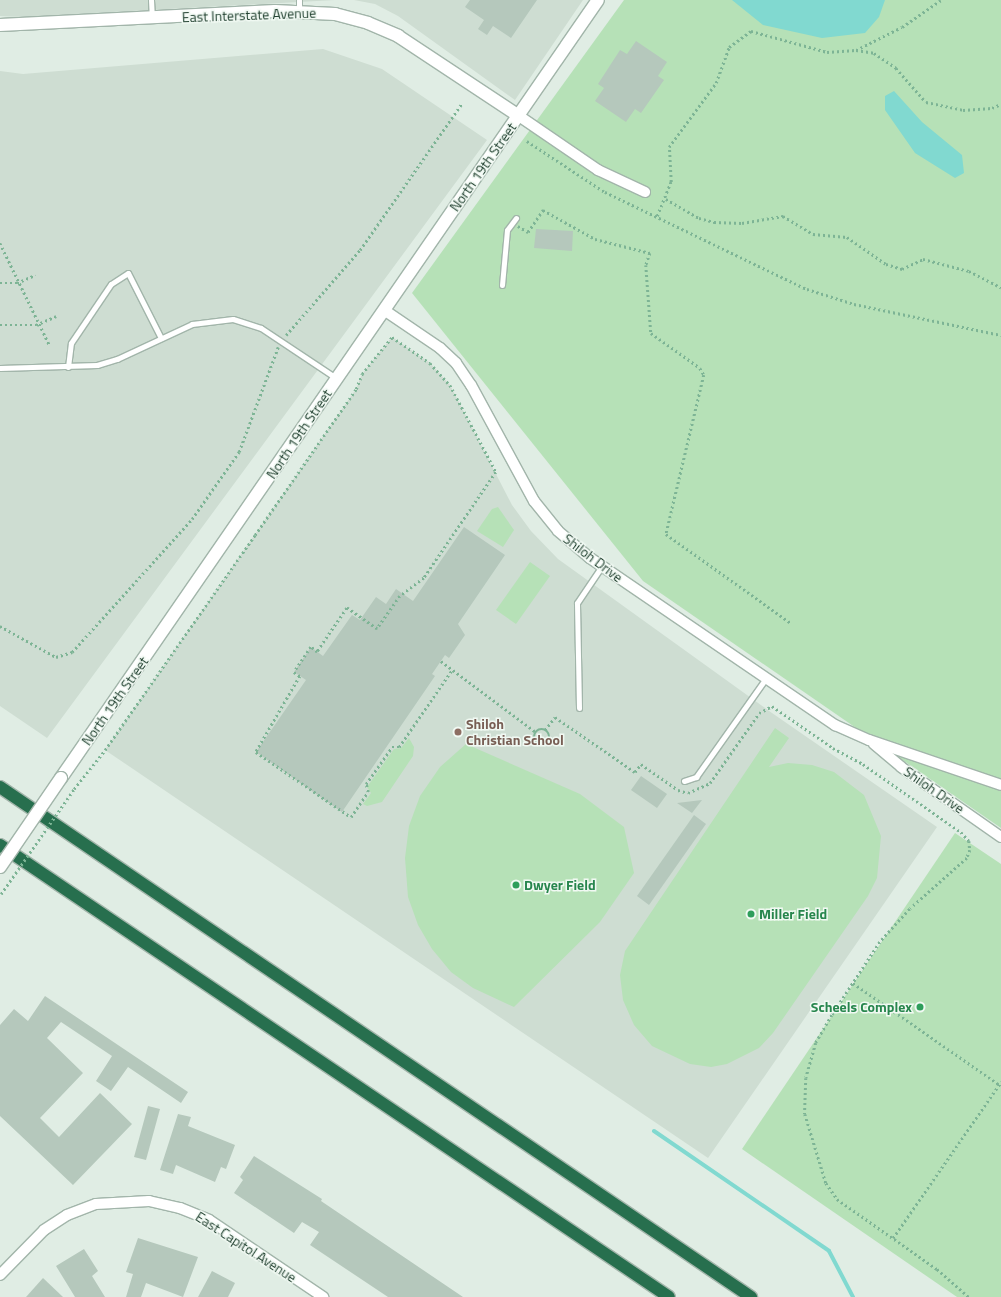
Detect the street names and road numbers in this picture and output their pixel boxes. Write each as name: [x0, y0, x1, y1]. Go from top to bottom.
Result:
street label: East Interstate Avenue: [182, 4, 316, 26]
street label: North 19th Street: [446, 119, 520, 215]
street label: North 19th Street: [263, 386, 335, 482]
street label: Shiloh Drive: [560, 530, 626, 586]
street label: North 19th Street: [78, 653, 152, 749]
street label: Shiloh Drive: [901, 763, 967, 817]
street label: East Capitol Avenue: [192, 1208, 300, 1286]

